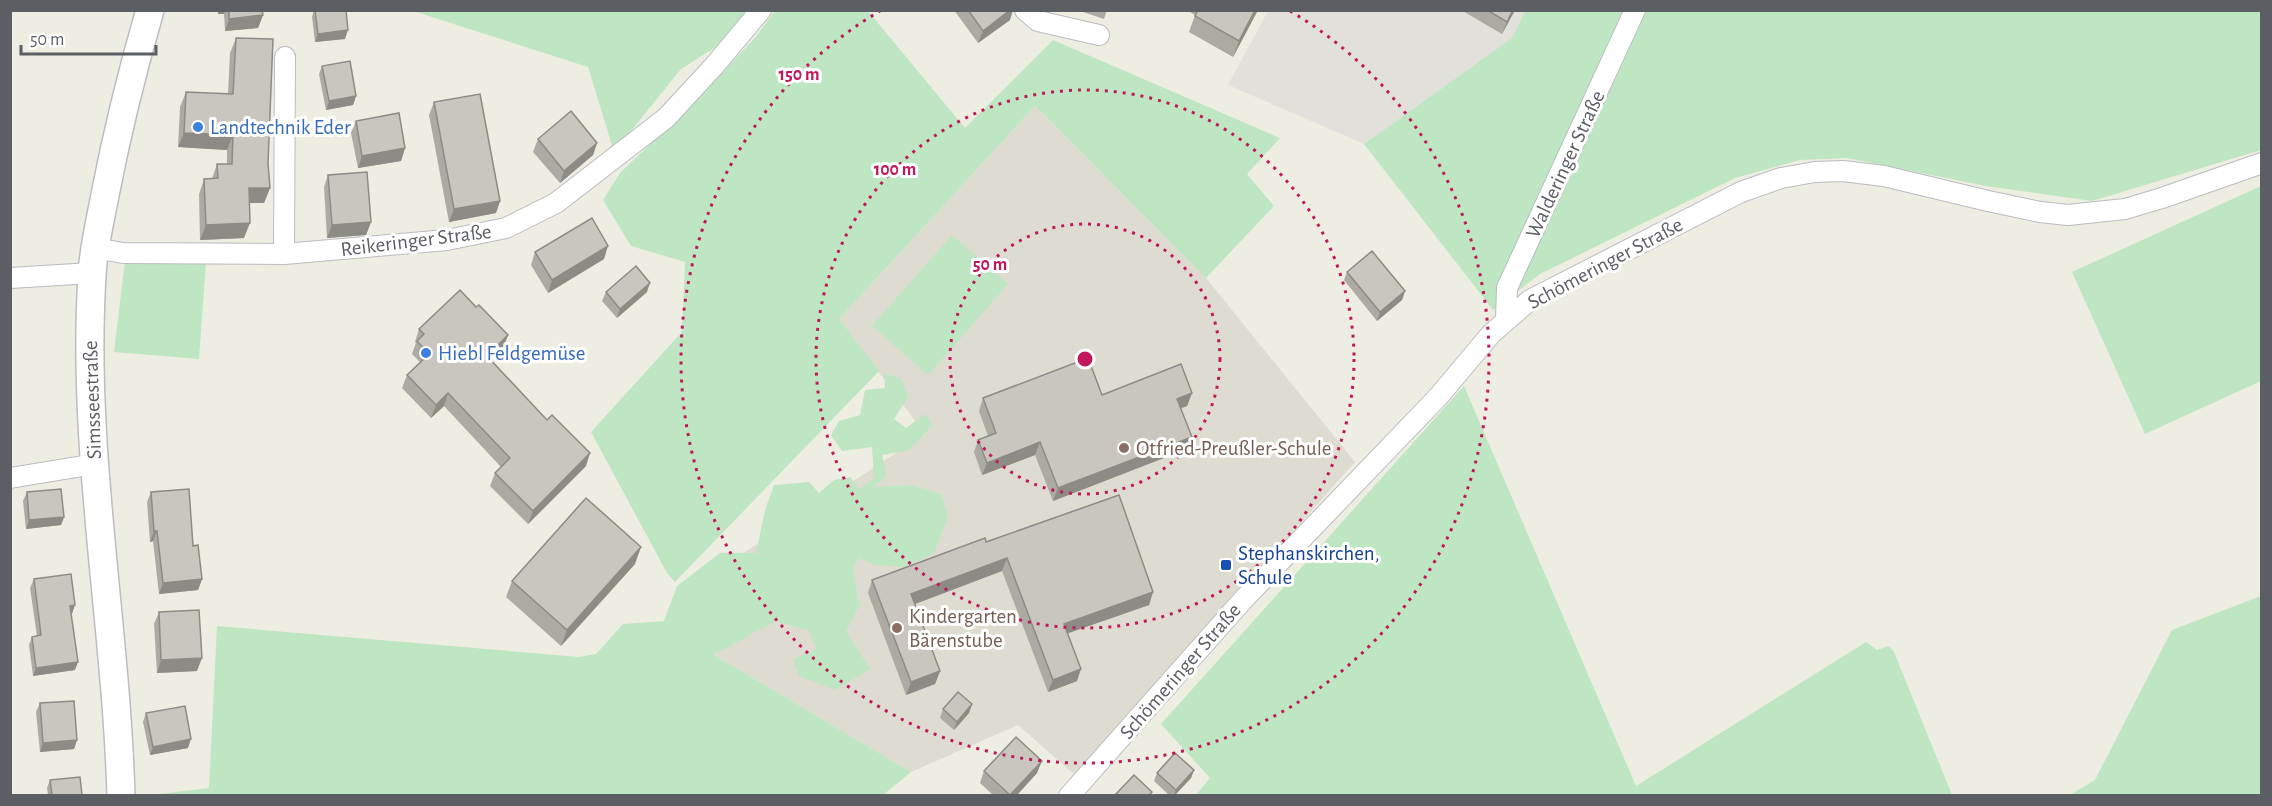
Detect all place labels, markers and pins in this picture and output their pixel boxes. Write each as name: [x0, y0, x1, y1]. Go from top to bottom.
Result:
place label: Landtechnik Eder: [210, 117, 351, 138]
marker: Landtechnik Eder: [191, 120, 205, 134]
place label: Hiebl Feldgemüse: [438, 343, 586, 364]
marker: Hiebl Feldgemüse: [419, 346, 433, 360]
centre of rings: [1075, 349, 1095, 369]
place label: Otfried-Preußler-Schule: [1136, 438, 1332, 459]
marker: Otfried-Preußler-Schule: [1117, 441, 1131, 455]
place label: Stephanskirchen, Schule: [1238, 543, 1379, 588]
marker: Stephanskirchen, Schule: [1219, 558, 1233, 572]
place label: Kindergarten Bärenstube: [909, 606, 1017, 651]
marker: Kindergarten Bärenstube: [890, 621, 904, 635]

